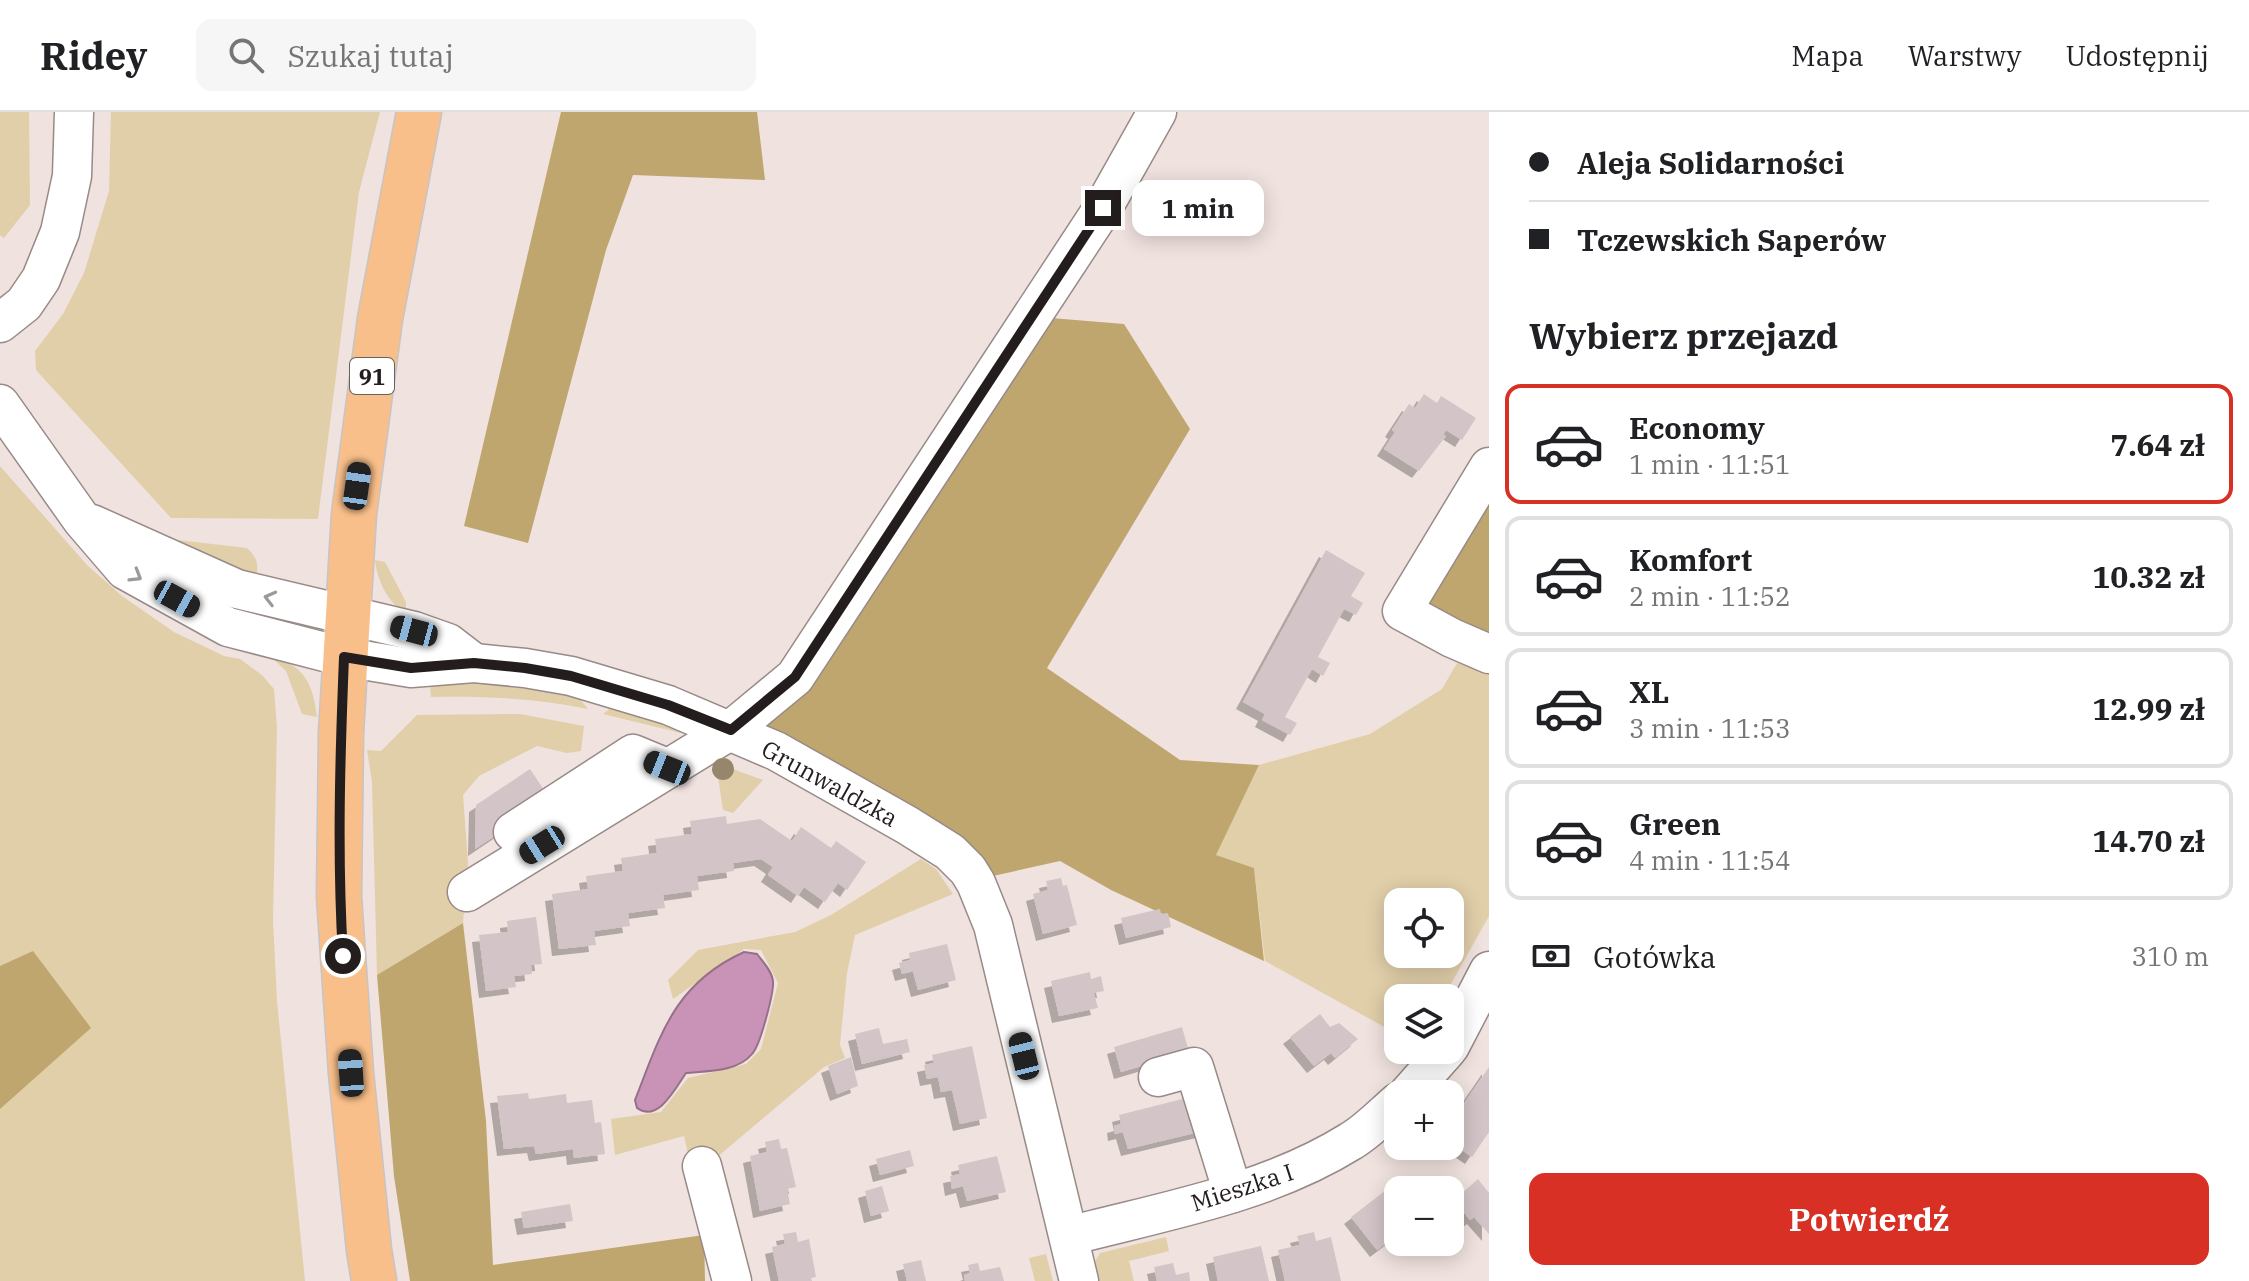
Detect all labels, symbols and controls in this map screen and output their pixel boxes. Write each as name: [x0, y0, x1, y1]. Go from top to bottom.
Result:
search box: [196, 19, 756, 91]
text: Ridey: [40, 31, 148, 80]
icon: search: [224, 33, 268, 77]
text: Szukaj tutaj: [288, 36, 454, 75]
text: Mapa: [1791, 37, 1864, 74]
text: Warstwy: [1908, 37, 2021, 74]
text: Udostępnij: [2065, 37, 2209, 74]
text: Aleja Solidarności: [1577, 143, 1844, 182]
callout: 1 min: [1131, 180, 1263, 236]
route end: [1085, 190, 1121, 226]
text: 1 min: [1162, 191, 1234, 225]
text: Tczewskich Saperów: [1577, 220, 1887, 259]
text: Wybierz przejazd: [1529, 312, 1838, 359]
road number: 91: [350, 358, 394, 394]
icon: car: [1533, 408, 1605, 480]
text: Economy: [1629, 408, 1765, 447]
text: 7.64 zł: [2110, 425, 2205, 464]
text: 1 min · 11:51: [1629, 447, 1791, 481]
car: [342, 461, 372, 511]
icon: car: [1533, 540, 1605, 612]
text: Komfort: [1629, 540, 1752, 579]
text: 10.32 zł: [2092, 557, 2205, 596]
one-way arrow: [127, 566, 141, 581]
car: [150, 577, 204, 621]
text: 2 min · 11:52: [1629, 579, 1791, 613]
one-way arrow: [263, 590, 277, 607]
car: [388, 613, 440, 649]
icon: car: [1533, 672, 1605, 744]
text: XL: [1629, 672, 1669, 711]
text: 12.99 zł: [2092, 689, 2205, 728]
text: 3 min · 11:53: [1629, 711, 1791, 745]
street label: Grunwaldzka: [756, 732, 904, 834]
car: [640, 748, 694, 788]
icon: car: [1533, 804, 1605, 876]
text: Green: [1629, 804, 1721, 843]
text: 14.70 zł: [2092, 821, 2205, 860]
car: [515, 822, 569, 868]
text: 4 min · 11:54: [1629, 843, 1791, 877]
map controls: [1384, 888, 1464, 1256]
button: locate: [1384, 888, 1464, 968]
icon: cash: [1529, 934, 1573, 978]
text: Gotówka: [1593, 937, 1716, 976]
route start: [325, 938, 361, 974]
text: 310 m: [2131, 939, 2209, 973]
button: layers: [1384, 984, 1464, 1064]
car: [1007, 1030, 1041, 1082]
car: [337, 1048, 365, 1098]
button: +: [1384, 1080, 1464, 1160]
street label: Mieszka I: [1187, 1155, 1297, 1219]
button: Potwierdź: [1529, 1173, 2209, 1265]
button: −: [1384, 1176, 1464, 1256]

